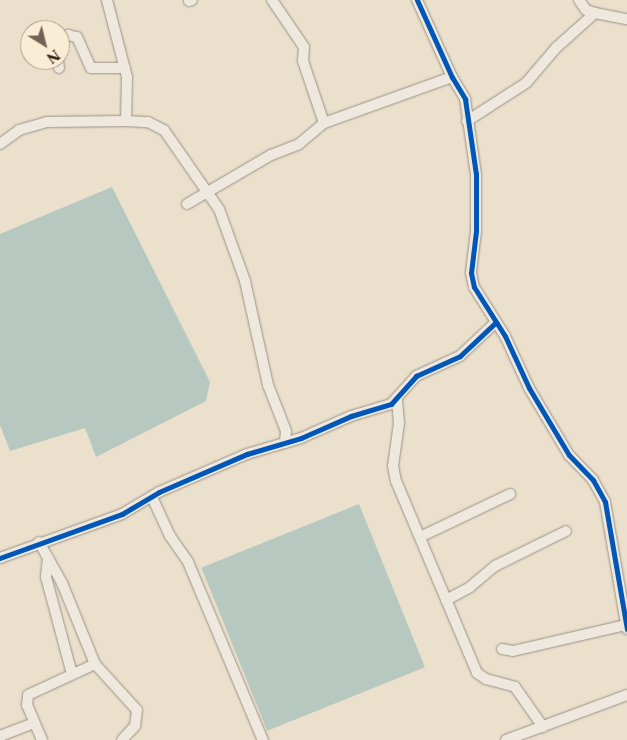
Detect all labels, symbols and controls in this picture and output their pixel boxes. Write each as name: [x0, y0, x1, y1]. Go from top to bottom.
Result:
north arrow: [20, 20, 70, 70]
text: N: [43, 45, 63, 67]

